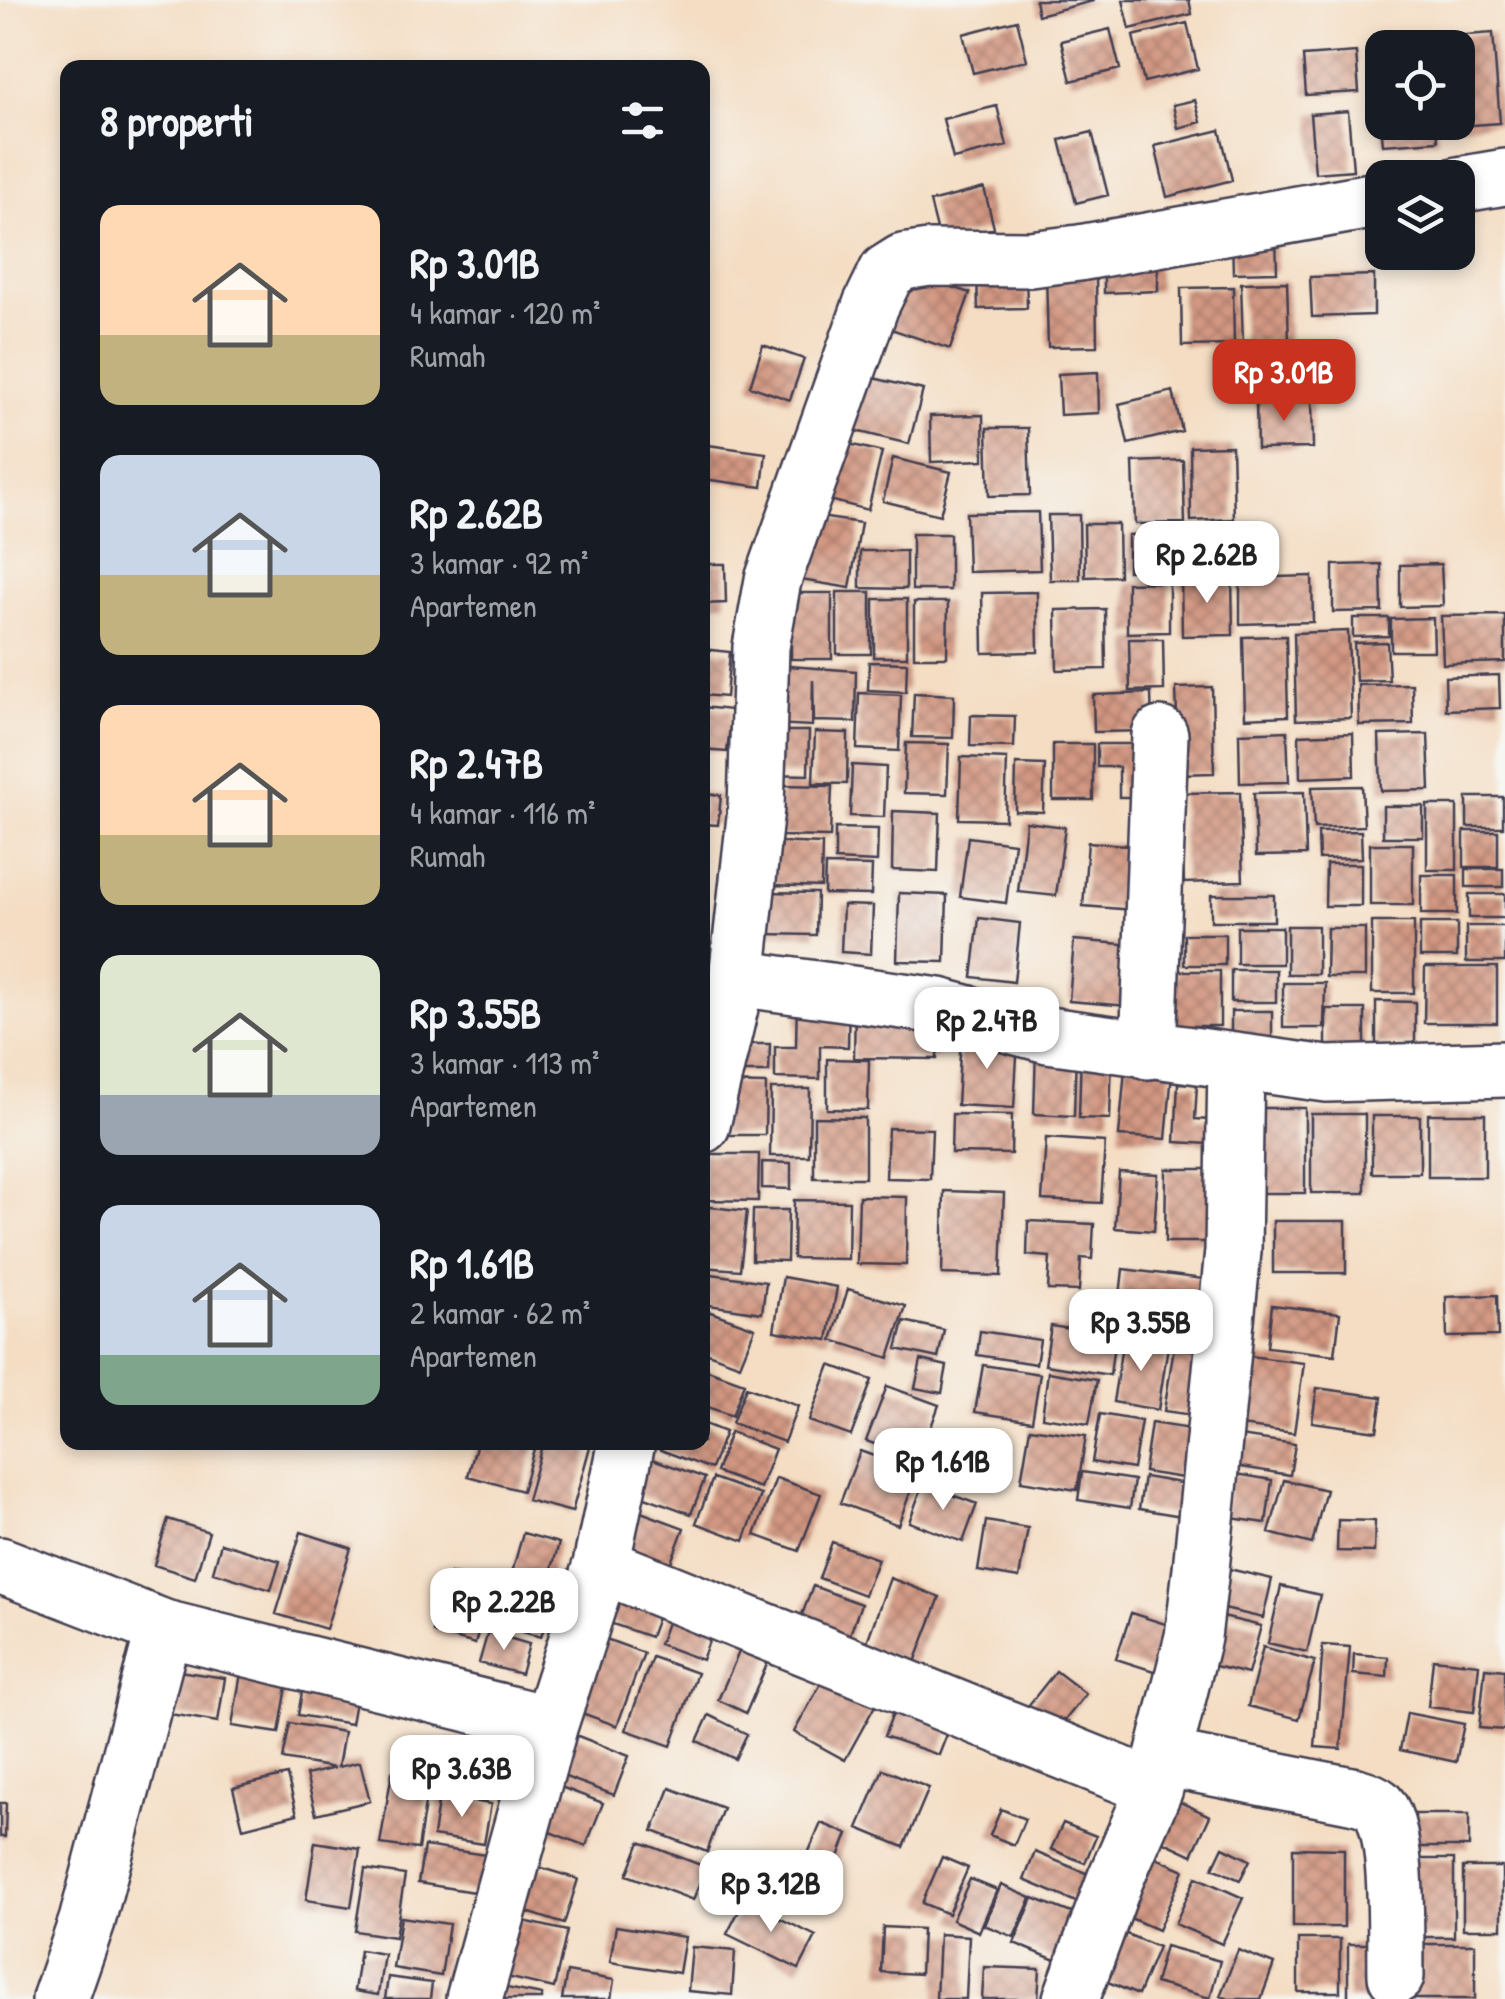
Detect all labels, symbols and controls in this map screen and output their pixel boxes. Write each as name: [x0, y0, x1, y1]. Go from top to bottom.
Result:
map controls: [1365, 30, 1475, 270]
button: locate: [1365, 30, 1475, 140]
text: 8 properti: [100, 92, 254, 149]
icon: filters: [615, 93, 670, 148]
button: layers: [1365, 160, 1475, 270]
text: Rp 3.01B: [410, 234, 540, 291]
icon: home: [180, 245, 300, 365]
text: 4 kamar · 120 m²: [410, 291, 600, 334]
text: Rumah: [410, 334, 485, 377]
pin: Rp 3.01B: [1181, 339, 1387, 424]
text: Rp 3.01B: [1235, 350, 1333, 393]
text: Rp 2.62B: [410, 484, 543, 541]
icon: home: [180, 495, 300, 615]
pin: Rp 2.62B: [1104, 521, 1310, 606]
text: Rp 2.62B: [1156, 532, 1258, 575]
text: 3 kamar · 92 m²: [410, 541, 588, 584]
text: Apartemen: [410, 584, 537, 627]
text: Rp 2.47B: [410, 734, 543, 791]
icon: home: [180, 745, 300, 865]
text: 4 kamar · 116 m²: [410, 791, 595, 834]
text: Rumah: [410, 834, 485, 877]
text: Rp 3.55B: [410, 984, 541, 1041]
pin: Rp 2.47B: [884, 987, 1090, 1072]
icon: home: [180, 995, 300, 1115]
text: Rp 2.47B: [936, 998, 1038, 1041]
text: 3 kamar · 113 m²: [410, 1041, 599, 1084]
text: Apartemen: [410, 1084, 537, 1127]
text: Rp 1.61B: [410, 1234, 534, 1291]
icon: home: [180, 1245, 300, 1365]
pin: Rp 3.55B: [1038, 1289, 1244, 1374]
text: 2 kamar · 62 m²: [410, 1291, 590, 1334]
text: Rp 3.55B: [1091, 1300, 1191, 1343]
text: Apartemen: [410, 1334, 537, 1377]
pin: Rp 1.61B: [840, 1428, 1046, 1513]
text: Rp 1.61B: [896, 1439, 990, 1482]
pin: Rp 2.22B: [401, 1568, 607, 1653]
text: Rp 2.22B: [452, 1579, 556, 1622]
pin: Rp 3.63B: [359, 1735, 565, 1820]
text: Rp 3.63B: [412, 1746, 512, 1789]
pin: Rp 3.12B: [668, 1850, 874, 1935]
text: Rp 3.12B: [721, 1861, 821, 1904]

